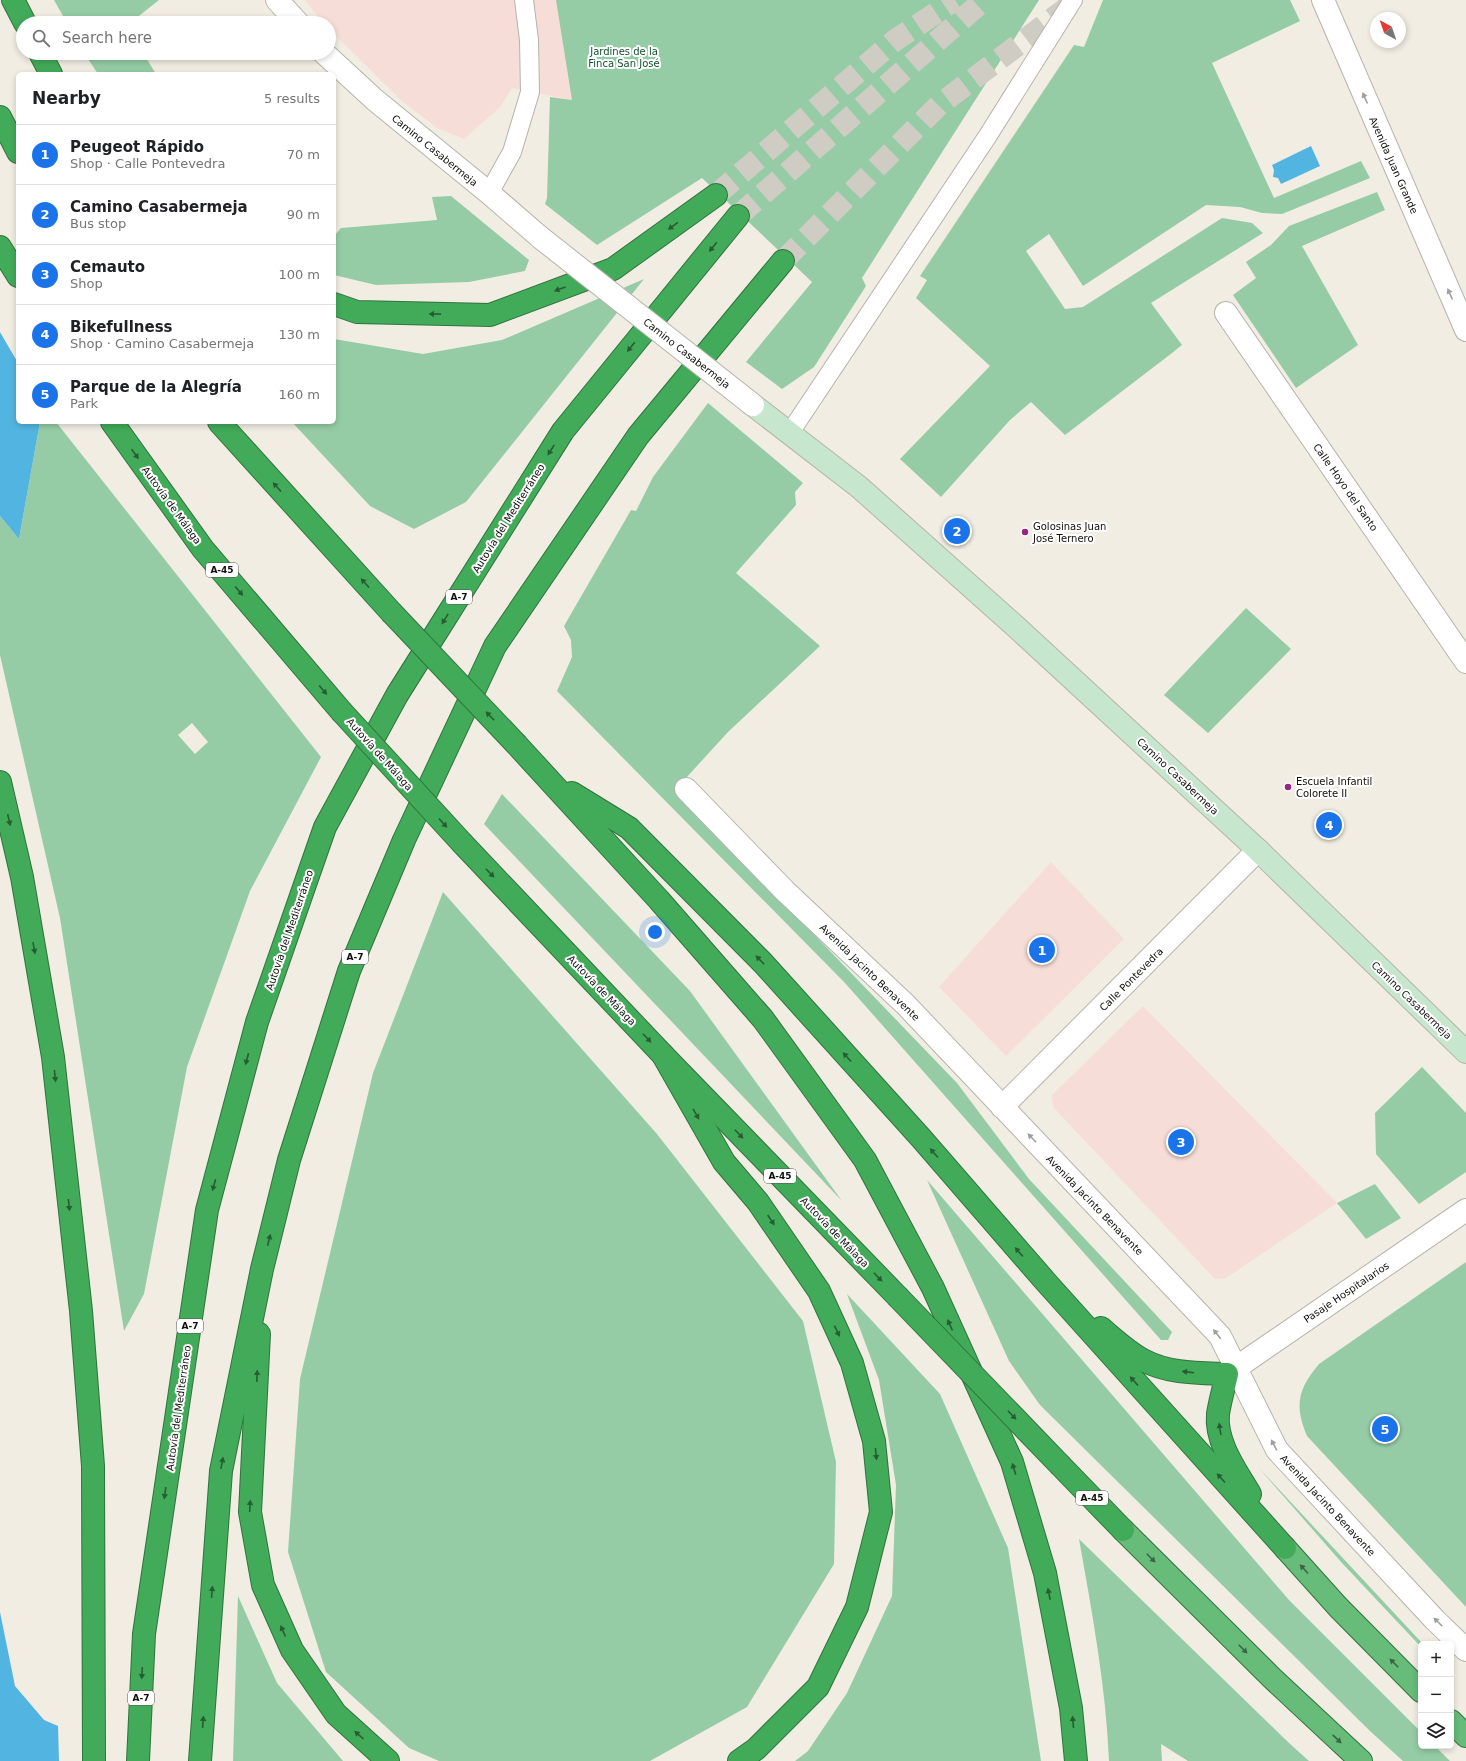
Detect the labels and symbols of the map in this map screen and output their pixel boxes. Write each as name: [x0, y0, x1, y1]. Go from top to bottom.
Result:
north arrow: [1370, 12, 1406, 48]
park label: Jardines de la Finca San José: [588, 46, 660, 69]
one-way arrow: [1362, 92, 1368, 103]
street label: Camino Casabermeja: [390, 112, 480, 188]
street label: Avenida Juan Grande: [1367, 115, 1420, 215]
one-way arrow: [667, 222, 678, 230]
one-way arrow: [709, 241, 718, 252]
one-way arrow: [554, 286, 566, 292]
one-way arrow: [1447, 287, 1453, 299]
one-way arrow: [429, 310, 441, 317]
street label: Camino Casabermeja: [641, 316, 732, 391]
one-way arrow: [627, 342, 636, 353]
street label: Calle Hoyo del Santo: [1311, 441, 1380, 533]
one-way arrow: [548, 444, 555, 456]
one-way arrow: [131, 448, 139, 459]
street label: Autovía del Mediterráneo: [470, 462, 547, 575]
street label: Autovía de Málaga: [140, 464, 203, 546]
one-way arrow: [273, 482, 282, 492]
pin: 2: [944, 516, 970, 546]
place label: Golosinas Juan José Ternero: [1032, 521, 1106, 544]
marker: Golosinas Juan José Ternero: [1020, 527, 1030, 537]
road number: A-45: [206, 563, 238, 577]
one-way arrow: [361, 579, 370, 588]
one-way arrow: [234, 585, 243, 596]
road number: A-7: [446, 590, 472, 604]
one-way arrow: [441, 613, 448, 625]
one-way arrow: [318, 684, 327, 695]
one-way arrow: [485, 711, 495, 721]
street label: Autovía de Málaga: [344, 716, 415, 793]
street label: Camino Casabermeja: [1135, 736, 1221, 817]
place label: Escuela Infantil Colorete II: [1296, 776, 1372, 799]
marker: Escuela Infantil Colorete II: [1283, 782, 1293, 792]
pin: 4: [1316, 810, 1342, 840]
one-way arrow: [6, 814, 12, 827]
one-way arrow: [438, 818, 448, 828]
one-way arrow: [485, 868, 494, 877]
street label: Autovía del Mediterráneo: [264, 869, 315, 992]
your location: [645, 922, 665, 942]
street label: Avenida Jacinto Benavente: [818, 922, 922, 1023]
pin: 1: [1029, 935, 1055, 965]
one-way arrow: [31, 942, 37, 954]
street label: Calle Pontevedra: [1097, 945, 1165, 1013]
road number: A-7: [342, 950, 368, 964]
street label: Autovía de Málaga: [565, 953, 638, 1028]
one-way arrow: [755, 955, 765, 965]
street label: Camino Casabermeja: [1369, 959, 1454, 1041]
one-way arrow: [642, 1033, 652, 1043]
one-way arrow: [843, 1051, 852, 1062]
one-way arrow: [244, 1054, 250, 1066]
one-way arrow: [52, 1070, 58, 1082]
one-way arrow: [693, 1108, 700, 1119]
pin: 3: [1168, 1127, 1194, 1157]
one-way arrow: [734, 1129, 743, 1138]
one-way arrow: [1027, 1133, 1037, 1143]
one-way arrow: [930, 1148, 939, 1159]
street label: Avenida Jacinto Benavente: [1044, 1153, 1145, 1257]
road number: A-45: [764, 1169, 796, 1183]
one-way arrow: [210, 1179, 216, 1191]
street label: Autovía de Málaga: [798, 1195, 871, 1270]
one-way arrow: [66, 1199, 73, 1211]
one-way arrow: [767, 1214, 774, 1225]
one-way arrow: [266, 1233, 272, 1246]
one-way arrow: [1015, 1247, 1024, 1257]
street label: Pasaje Hospitalarios: [1302, 1260, 1391, 1325]
one-way arrow: [873, 1272, 883, 1282]
road number: A-7: [177, 1319, 203, 1333]
one-way arrow: [947, 1319, 953, 1331]
one-way arrow: [834, 1325, 840, 1336]
one-way arrow: [1213, 1329, 1222, 1340]
street label: Autovía del Mediterráneo: [164, 1345, 193, 1471]
one-way arrow: [1182, 1369, 1194, 1375]
one-way arrow: [254, 1370, 261, 1382]
one-way arrow: [1130, 1376, 1139, 1386]
one-way arrow: [1007, 1410, 1016, 1420]
pin: 5: [1372, 1414, 1398, 1444]
one-way arrow: [1217, 1423, 1223, 1435]
one-way arrow: [1271, 1439, 1278, 1450]
one-way arrow: [872, 1448, 879, 1460]
street label: Avenida Jacinto Benavente: [1278, 1453, 1377, 1558]
one-way arrow: [220, 1457, 226, 1469]
one-way arrow: [1011, 1463, 1017, 1475]
one-way arrow: [1217, 1472, 1226, 1483]
one-way arrow: [162, 1487, 168, 1499]
road number: A-45: [1076, 1491, 1108, 1505]
one-way arrow: [247, 1500, 254, 1512]
one-way arrow: [1146, 1553, 1156, 1563]
one-way arrow: [1299, 1564, 1308, 1574]
one-way arrow: [209, 1586, 216, 1598]
one-way arrow: [1046, 1588, 1052, 1600]
one-way arrow: [1433, 1618, 1443, 1627]
one-way arrow: [280, 1625, 286, 1636]
one-way arrow: [1238, 1644, 1248, 1654]
one-way arrow: [1389, 1658, 1398, 1668]
one-way arrow: [139, 1667, 146, 1679]
road number: A-7: [128, 1691, 154, 1705]
one-way arrow: [200, 1716, 207, 1728]
one-way arrow: [1069, 1716, 1076, 1728]
one-way arrow: [354, 1730, 364, 1740]
one-way arrow: [1332, 1734, 1342, 1744]

